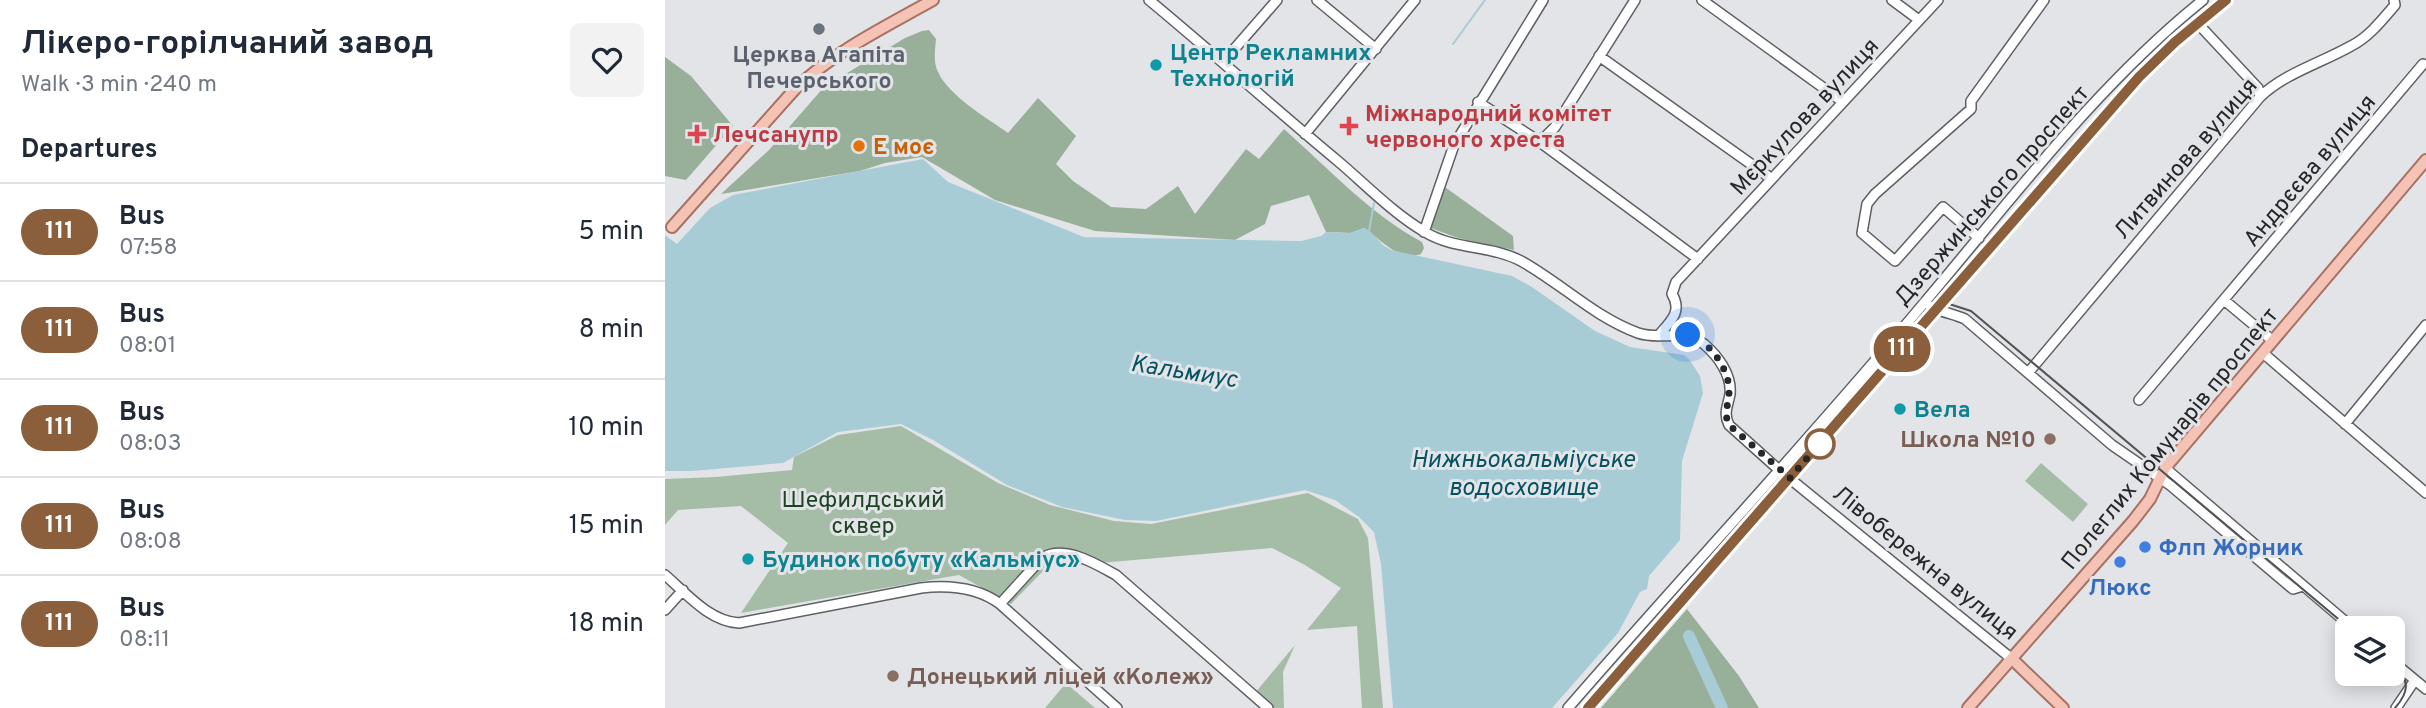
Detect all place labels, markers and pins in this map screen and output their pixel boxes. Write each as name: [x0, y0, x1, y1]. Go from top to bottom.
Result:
marker: Церква Агапіта Печерського: [811, 21, 827, 37]
place label: Центр Рекламних Технологій: [1170, 40, 1372, 95]
place label: Церква Агапіта Печерського: [733, 42, 905, 97]
marker: Центр Рекламних Технологій: [1148, 57, 1164, 73]
place label: Міжнародний комітет червоного хреста: [1365, 101, 1612, 156]
marker: Міжнародний комітет червоного хреста: [1339, 116, 1359, 136]
place label: Лечсанупр: [713, 122, 839, 151]
marker: Лечсанупр: [687, 124, 707, 144]
place label: Е моє: [873, 134, 935, 163]
marker: Е моє: [851, 138, 867, 154]
place label: Вела: [1914, 397, 1970, 426]
marker: Вела: [1892, 401, 1908, 417]
place label: Школа №10: [1900, 427, 2036, 456]
unlabelled marker: [1805, 429, 1835, 459]
marker: Школа №10: [2042, 431, 2058, 447]
place label: Флп Жорник: [2159, 535, 2304, 564]
marker: Флп Жорник: [2137, 539, 2153, 555]
place label: Будинок побуту «Кальміус»: [762, 547, 1080, 576]
marker: Будинок побуту «Кальміус»: [740, 551, 756, 567]
marker: Люкс: [2112, 554, 2128, 570]
place label: Люкс: [2088, 575, 2152, 604]
place label: Донецький ліцей «Колеж»: [907, 664, 1214, 693]
marker: Донецький ліцей «Колеж»: [885, 668, 901, 684]

